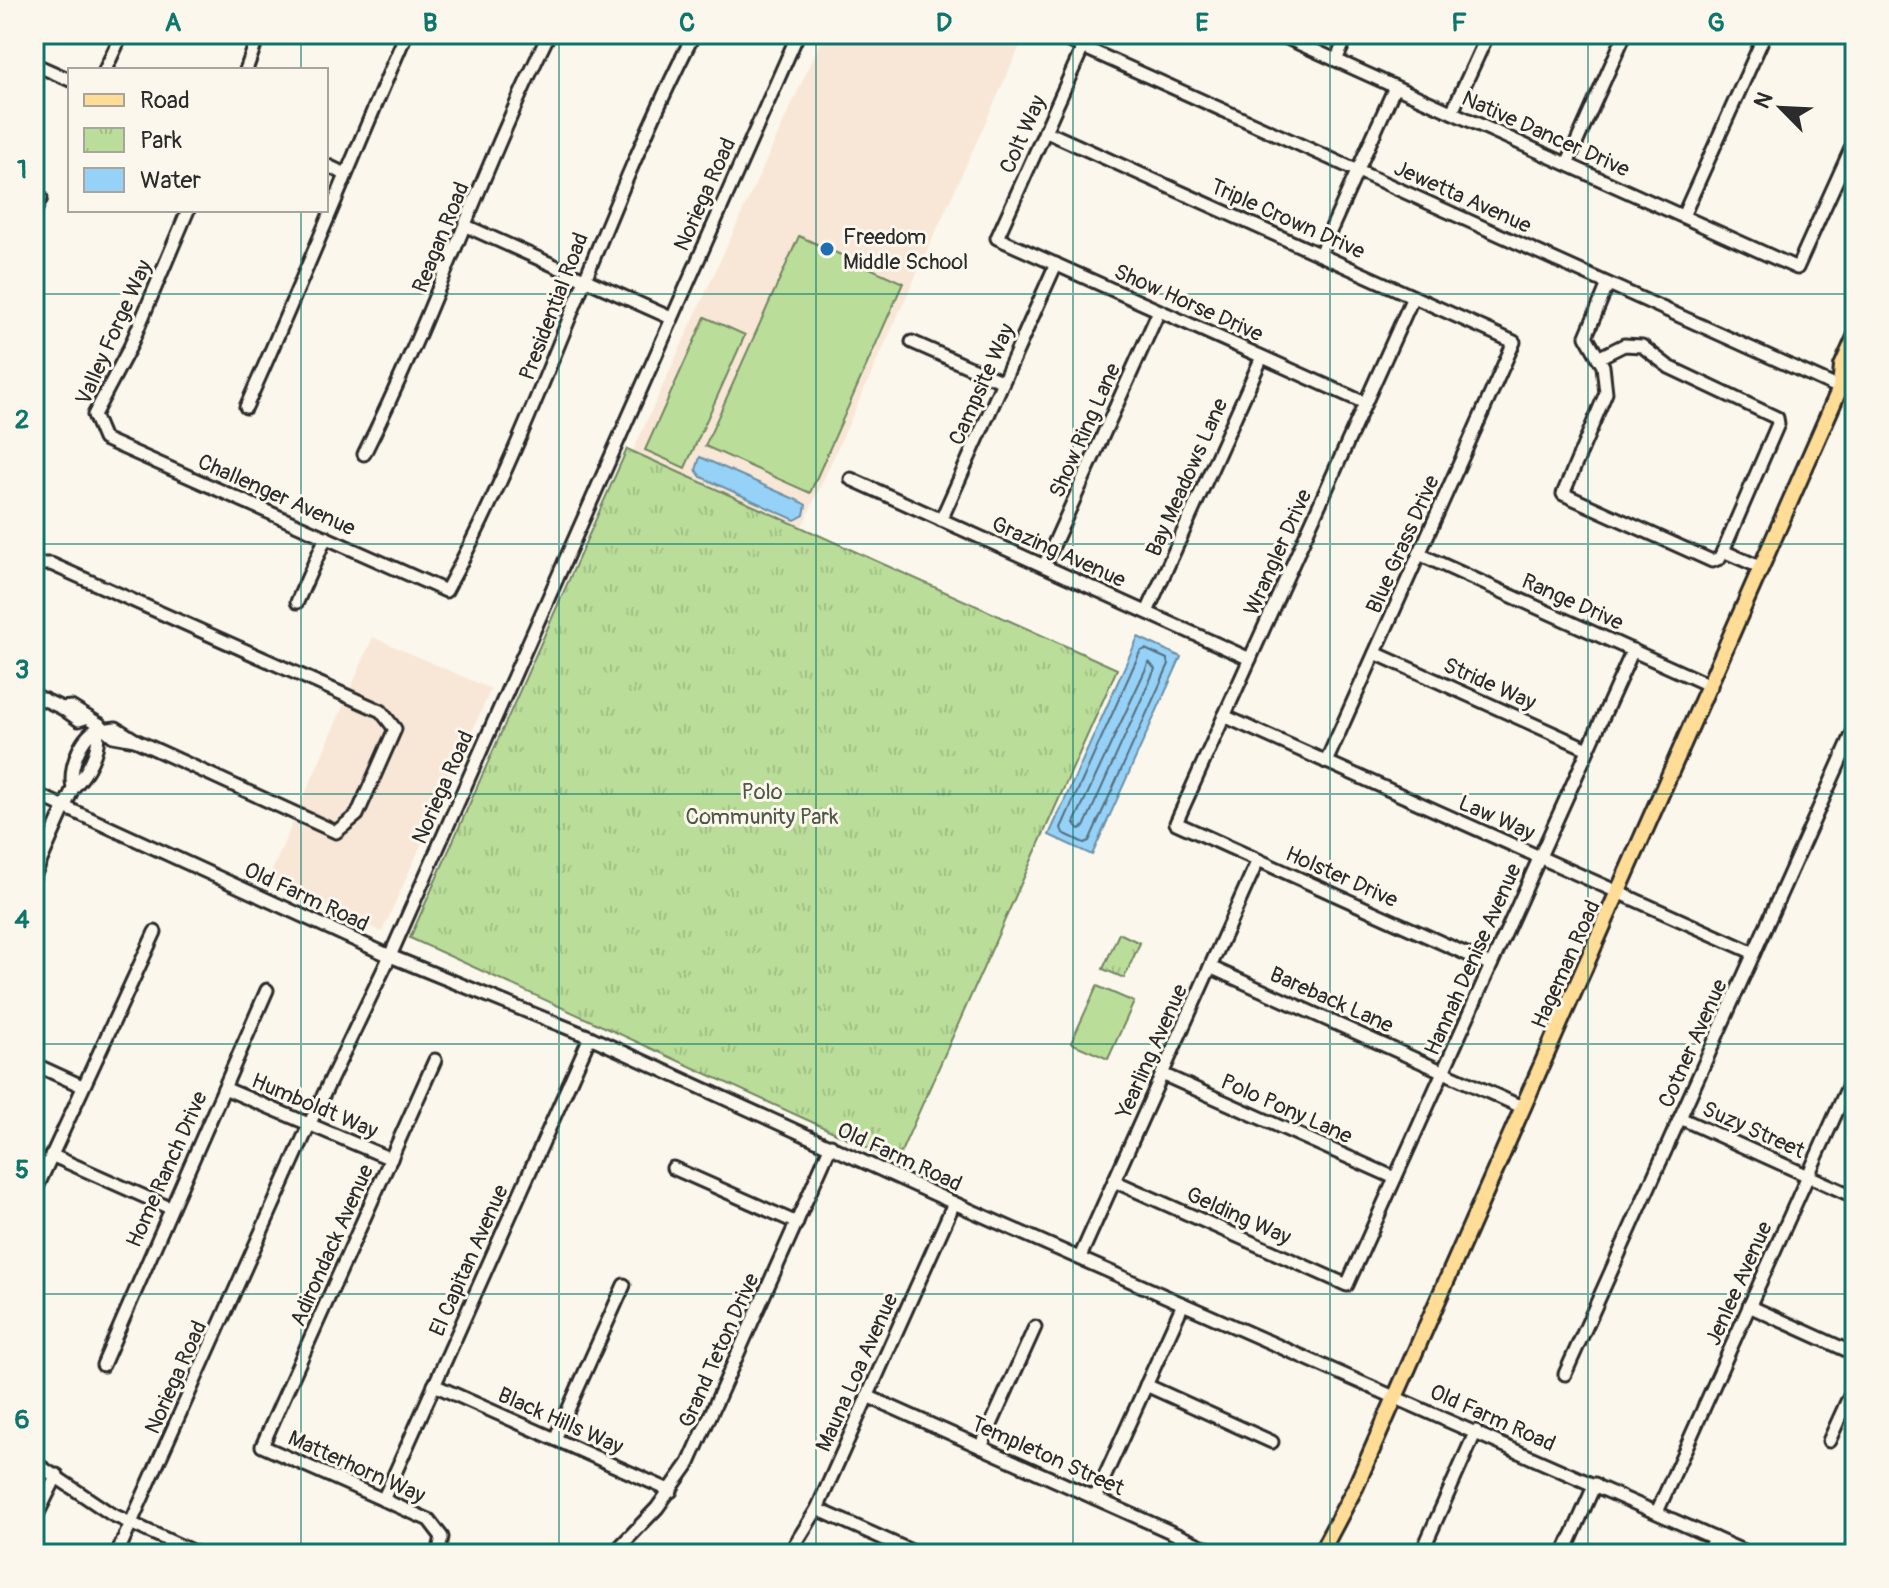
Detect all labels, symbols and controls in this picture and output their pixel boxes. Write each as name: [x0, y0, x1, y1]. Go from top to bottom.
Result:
text: A: [165, 7, 182, 39]
text: B: [423, 7, 437, 39]
text: C: [679, 7, 695, 39]
text: D: [936, 7, 952, 39]
text: E: [1195, 7, 1209, 39]
text: F: [1451, 7, 1467, 39]
text: G: [1707, 7, 1725, 39]
legend: [68, 68, 328, 212]
north arrow: [1741, 68, 1821, 148]
street label: Native Dancer Drive: [1457, 84, 1634, 184]
text: Road: [140, 86, 190, 115]
text: N: [1748, 88, 1780, 113]
street label: Colt Way: [993, 91, 1053, 178]
text: Park: [140, 126, 182, 155]
street label: Noriega Road: [668, 133, 742, 255]
text: 1: [17, 154, 27, 186]
street label: Jewetta Avenue: [1390, 154, 1536, 240]
text: Water: [140, 166, 201, 195]
street label: Triple Crown Drive: [1206, 172, 1369, 266]
street label: Reagan Road: [406, 178, 476, 297]
place label: Freedom Middle School: [843, 223, 968, 276]
street label: Presidential Road: [513, 229, 595, 384]
marker: Freedom Middle School: [818, 240, 836, 258]
street label: Valley Forge Way: [69, 256, 158, 409]
street label: Show Horse Drive: [1110, 258, 1268, 348]
street label: Campsite Way: [943, 319, 1021, 450]
street label: Show Ring Lane: [1043, 359, 1127, 502]
street label: Bay Meadows Lane: [1139, 394, 1234, 561]
text: 2: [15, 404, 29, 436]
street label: Challenger Avenue: [193, 448, 360, 542]
street label: Blue Grass Drive: [1360, 471, 1446, 618]
street label: Wrangler Drive: [1238, 485, 1318, 620]
street label: Grazing Avenue: [987, 510, 1130, 594]
street label: Range Drive: [1517, 567, 1628, 637]
street label: Stride Way: [1439, 651, 1540, 717]
text: 3: [15, 654, 29, 686]
street label: Noriega Road: [406, 726, 480, 848]
park label: Polo Community Park: [686, 778, 838, 831]
street label: Law Way: [1454, 789, 1539, 847]
street label: Holster Drive: [1281, 840, 1402, 914]
street label: Old Farm Road: [240, 856, 374, 938]
street label: Hannah Denise Avenue: [1418, 859, 1528, 1060]
street label: Hageman Road: [1525, 896, 1607, 1033]
text: 4: [14, 904, 30, 936]
street label: Bareback Lane: [1265, 960, 1398, 1040]
street label: Cotner Avenue: [1652, 975, 1734, 1112]
street label: Yearling Avenue: [1109, 980, 1194, 1124]
street label: Humboldt Way: [247, 1067, 382, 1145]
street label: Polo Pony Lane: [1217, 1067, 1357, 1150]
street label: Home Ranch Drive: [120, 1087, 214, 1252]
street label: Suzy Street: [1698, 1095, 1809, 1165]
street label: Old Farm Road: [833, 1116, 967, 1198]
text: 5: [15, 1154, 29, 1186]
street label: Adirondack Avenue: [284, 1160, 380, 1331]
street label: El Capitan Avenue: [423, 1180, 515, 1340]
street label: Gelding Way: [1182, 1180, 1295, 1251]
street label: Jenlee Avenue: [1699, 1217, 1779, 1350]
street label: Grand Teton Drive: [672, 1269, 766, 1432]
street label: Mauna Loa Avenue: [809, 1288, 905, 1456]
street label: Noriega Road: [139, 1316, 213, 1438]
street label: Old Farm Road: [1425, 1378, 1560, 1458]
street label: Black Hills Way: [494, 1381, 628, 1461]
text: 6: [14, 1404, 30, 1436]
street label: Templeton Street: [967, 1410, 1129, 1502]
street label: Matterhorn Way: [284, 1424, 430, 1510]

